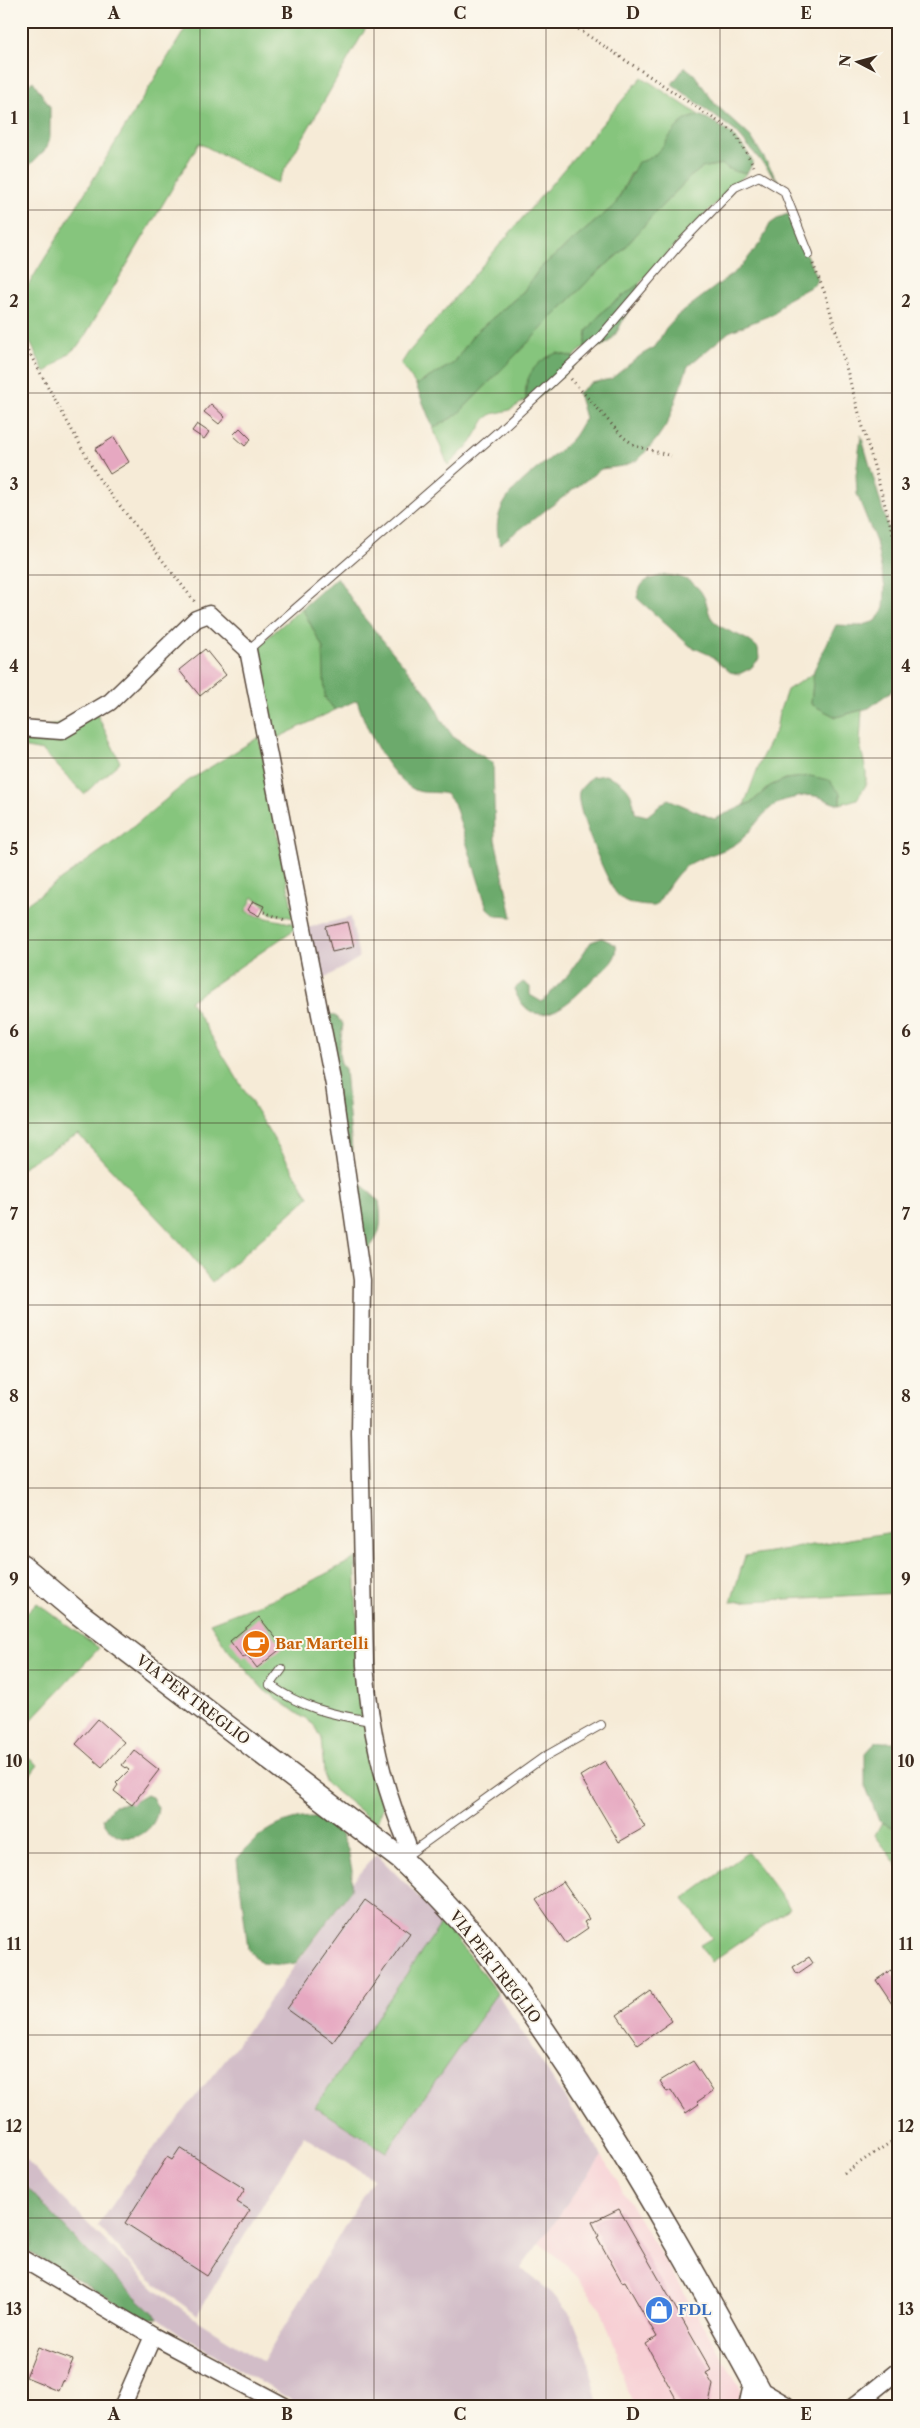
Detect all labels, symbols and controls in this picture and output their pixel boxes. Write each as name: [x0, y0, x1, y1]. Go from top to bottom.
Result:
text: A: [107, 3, 121, 23]
text: B: [281, 3, 293, 23]
text: C: [454, 3, 466, 23]
text: D: [626, 3, 640, 23]
text: E: [800, 3, 812, 23]
north arrow: [832, 38, 882, 88]
text: N: [835, 54, 855, 68]
text: 1: [10, 108, 18, 128]
text: 1: [902, 108, 910, 128]
text: 2: [9, 291, 19, 311]
text: 2: [901, 291, 911, 311]
text: 3: [9, 474, 19, 494]
text: 3: [901, 474, 911, 494]
text: 4: [9, 656, 19, 676]
text: 4: [901, 656, 911, 676]
text: 5: [10, 839, 19, 859]
text: 5: [902, 839, 911, 859]
text: 6: [9, 1021, 19, 1041]
text: 6: [901, 1021, 911, 1041]
text: 7: [10, 1204, 19, 1224]
text: 7: [902, 1204, 911, 1224]
text: 8: [9, 1386, 19, 1406]
text: 8: [901, 1386, 911, 1406]
text: 9: [9, 1569, 19, 1589]
text: 9: [901, 1569, 911, 1589]
cafe icon: Bar Martelli: [241, 1629, 271, 1659]
place label: Bar Martelli: [275, 1634, 369, 1653]
street label: VIA PER TREGLIO: [132, 1650, 254, 1749]
text: 10: [5, 1751, 23, 1771]
text: 10: [897, 1751, 915, 1771]
street label: VIA PER TREGLIO: [445, 1906, 545, 2027]
text: 11: [7, 1934, 22, 1954]
text: 11: [899, 1934, 914, 1954]
text: 12: [6, 2116, 22, 2136]
text: 12: [898, 2116, 914, 2136]
shop icon: FDL: [644, 2295, 674, 2325]
text: 13: [6, 2299, 22, 2319]
text: 13: [898, 2299, 914, 2319]
place label: FDL: [678, 2300, 712, 2319]
text: A: [107, 2404, 121, 2424]
text: B: [281, 2404, 293, 2424]
text: C: [454, 2404, 466, 2424]
text: D: [626, 2404, 640, 2424]
text: E: [800, 2404, 812, 2424]

